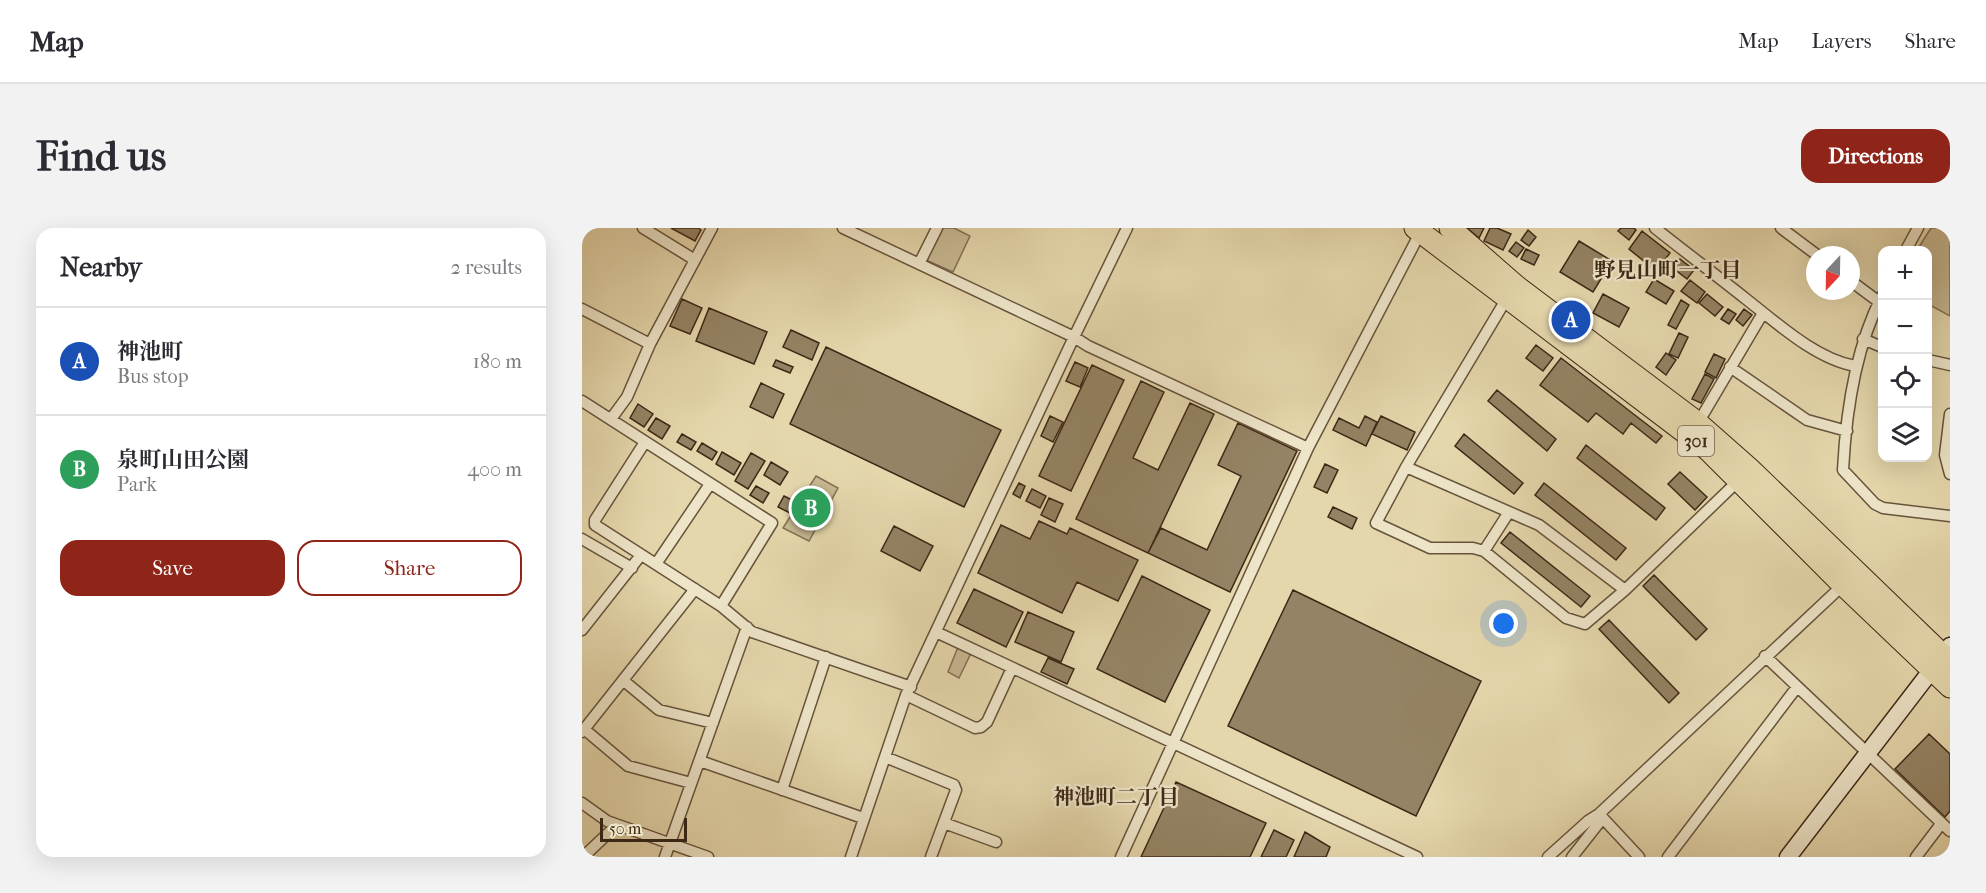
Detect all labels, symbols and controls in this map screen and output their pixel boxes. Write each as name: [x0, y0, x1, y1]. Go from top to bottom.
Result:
text: Map: [30, 25, 84, 58]
text: Map: [1738, 29, 1779, 53]
text: Layers: [1812, 29, 1871, 53]
text: Share: [1904, 29, 1956, 53]
button: Directions: [1801, 129, 1950, 183]
text: Find us: [36, 132, 166, 181]
north arrow: [1806, 246, 1860, 300]
map controls: [1878, 246, 1932, 462]
button: +: [1878, 246, 1932, 300]
text: Nearby: [60, 252, 142, 283]
text: 2 results: [451, 256, 522, 279]
district label: 野見山町一丁目: [1595, 258, 1742, 282]
pin: A: [1552, 298, 1590, 343]
button: −: [1878, 300, 1932, 354]
text: 神池町: [117, 339, 183, 365]
text: A: [73, 350, 86, 373]
text: 180 m: [473, 350, 522, 373]
button: locate: [1878, 354, 1932, 408]
text: Bus stop: [117, 365, 189, 388]
button: layers: [1878, 408, 1932, 462]
road number: 301: [1678, 426, 1714, 456]
text: 泉町山田公園: [117, 447, 249, 473]
text: B: [73, 458, 86, 481]
text: 400 m: [467, 458, 522, 481]
text: Park: [117, 473, 157, 496]
pin: B: [792, 486, 830, 530]
button: Save: [60, 540, 285, 596]
button: Share: [297, 540, 522, 596]
your location: [1489, 609, 1518, 638]
district label: 神池町二丁目: [1053, 785, 1179, 809]
scale bar: [600, 815, 687, 842]
text: 50 m: [609, 819, 641, 838]

